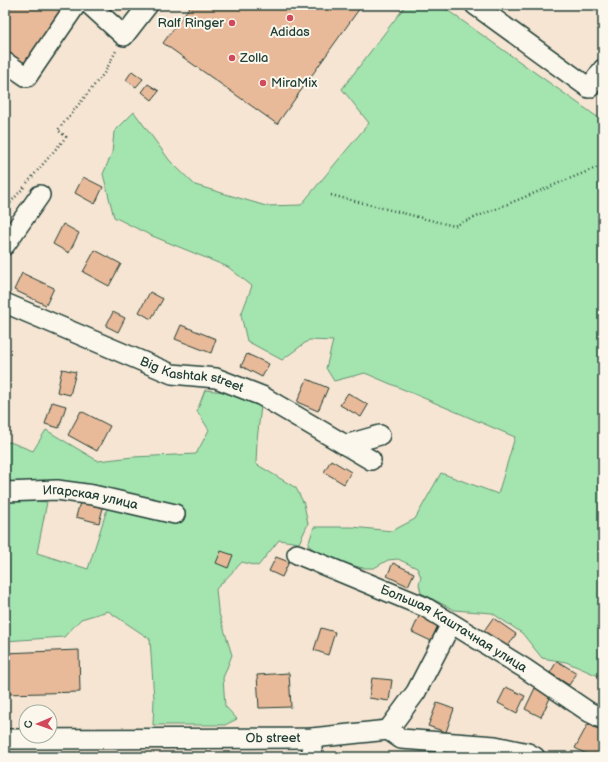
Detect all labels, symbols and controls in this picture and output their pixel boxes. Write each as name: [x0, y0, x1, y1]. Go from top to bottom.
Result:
marker: Adidas: [285, 13, 295, 23]
place label: Ralf Ringer: [157, 15, 224, 31]
marker: Ralf Ringer: [227, 18, 237, 28]
place label: Adidas: [270, 24, 310, 40]
place label: Zolla: [239, 50, 268, 66]
marker: Zolla: [227, 53, 237, 63]
place label: MiraMix: [271, 75, 317, 91]
marker: MiraMix: [258, 78, 268, 88]
street label: Big Kashtak street: [137, 353, 246, 396]
street label: Игарская улица: [42, 482, 140, 513]
street label: Большая Каштачная улица: [378, 581, 530, 676]
north arrow: [18, 704, 58, 744]
text: С: [22, 720, 35, 728]
street label: Ob street: [245, 730, 301, 746]

